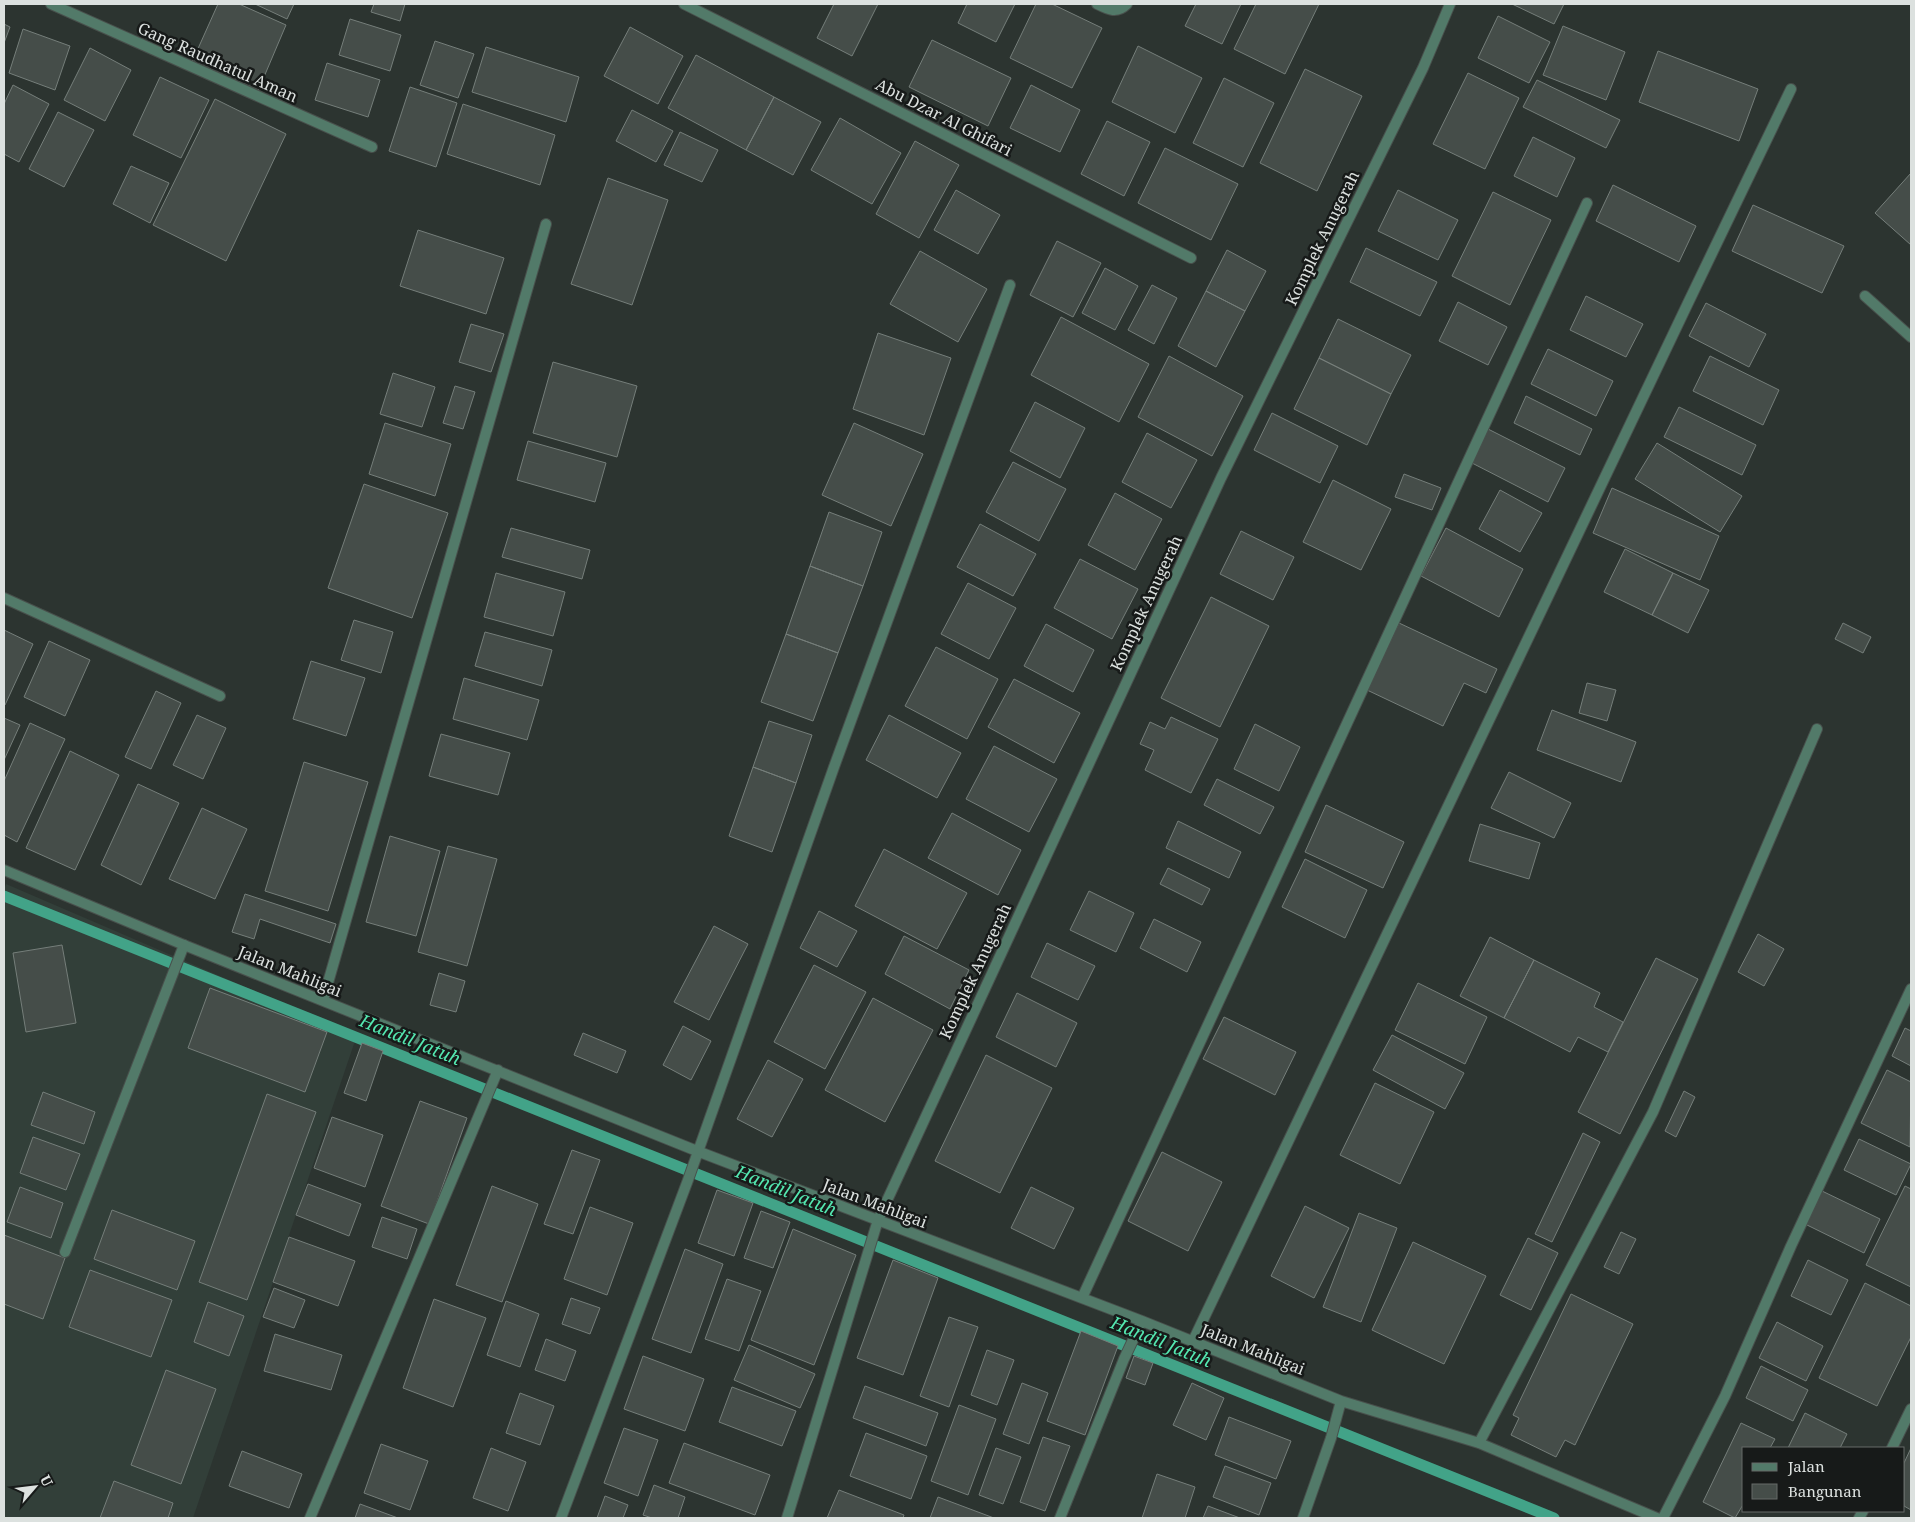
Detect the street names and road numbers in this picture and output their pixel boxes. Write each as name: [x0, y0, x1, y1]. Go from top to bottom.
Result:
street label: Gang Raudhatul Aman: [135, 17, 301, 107]
street label: Abu Dzar Al Ghifari: [872, 73, 1016, 161]
street label: Komplek Anugerah: [1280, 167, 1364, 309]
street label: Komplek Anugerah: [1105, 532, 1187, 674]
street label: Komplek Anugerah: [934, 900, 1016, 1042]
street label: Jalan Mahligai: [234, 940, 345, 1002]
street label: Jalan Mahligai: [819, 1173, 930, 1233]
street label: Jalan Mahligai: [1197, 1318, 1308, 1380]

